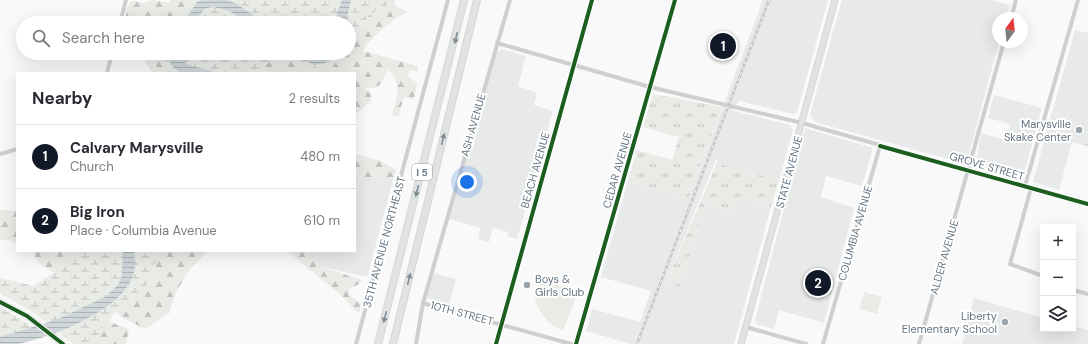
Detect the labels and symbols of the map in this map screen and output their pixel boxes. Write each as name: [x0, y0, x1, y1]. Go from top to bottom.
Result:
north arrow: [992, 12, 1028, 48]
pin: 1: [710, 31, 736, 61]
one-way arrow: [452, 32, 458, 44]
street label: ASH AVENUE: [457, 92, 489, 158]
place label: Marysville Skake Center: [1004, 117, 1071, 144]
marker: Marysville Skake Center: [1074, 125, 1084, 135]
street label: BEACH AVENUE: [517, 130, 553, 210]
street label: CEDAR AVENUE: [599, 130, 635, 210]
one-way arrow: [440, 133, 446, 145]
street label: STATE AVENUE: [773, 134, 805, 210]
street label: GROVE STREET: [948, 149, 1026, 183]
road number: I 5: [412, 164, 432, 180]
your location: [457, 172, 477, 192]
street label: 35TH AVENUE NORTHEAST: [360, 175, 408, 309]
street label: COLUMBIA AVENUE: [835, 184, 875, 282]
one-way arrow: [414, 185, 420, 197]
street label: ALDER AVENUE: [927, 218, 961, 296]
pin: 2: [805, 268, 831, 298]
place label: Boys & Girls Club: [535, 272, 585, 299]
one-way arrow: [406, 273, 412, 285]
marker: Boys & Girls Club: [522, 280, 532, 290]
street label: 10TH STREET: [429, 298, 495, 328]
place label: Liberty Elementary School: [902, 309, 997, 336]
one-way arrow: [382, 311, 388, 323]
marker: Liberty Elementary School: [1000, 317, 1010, 327]

